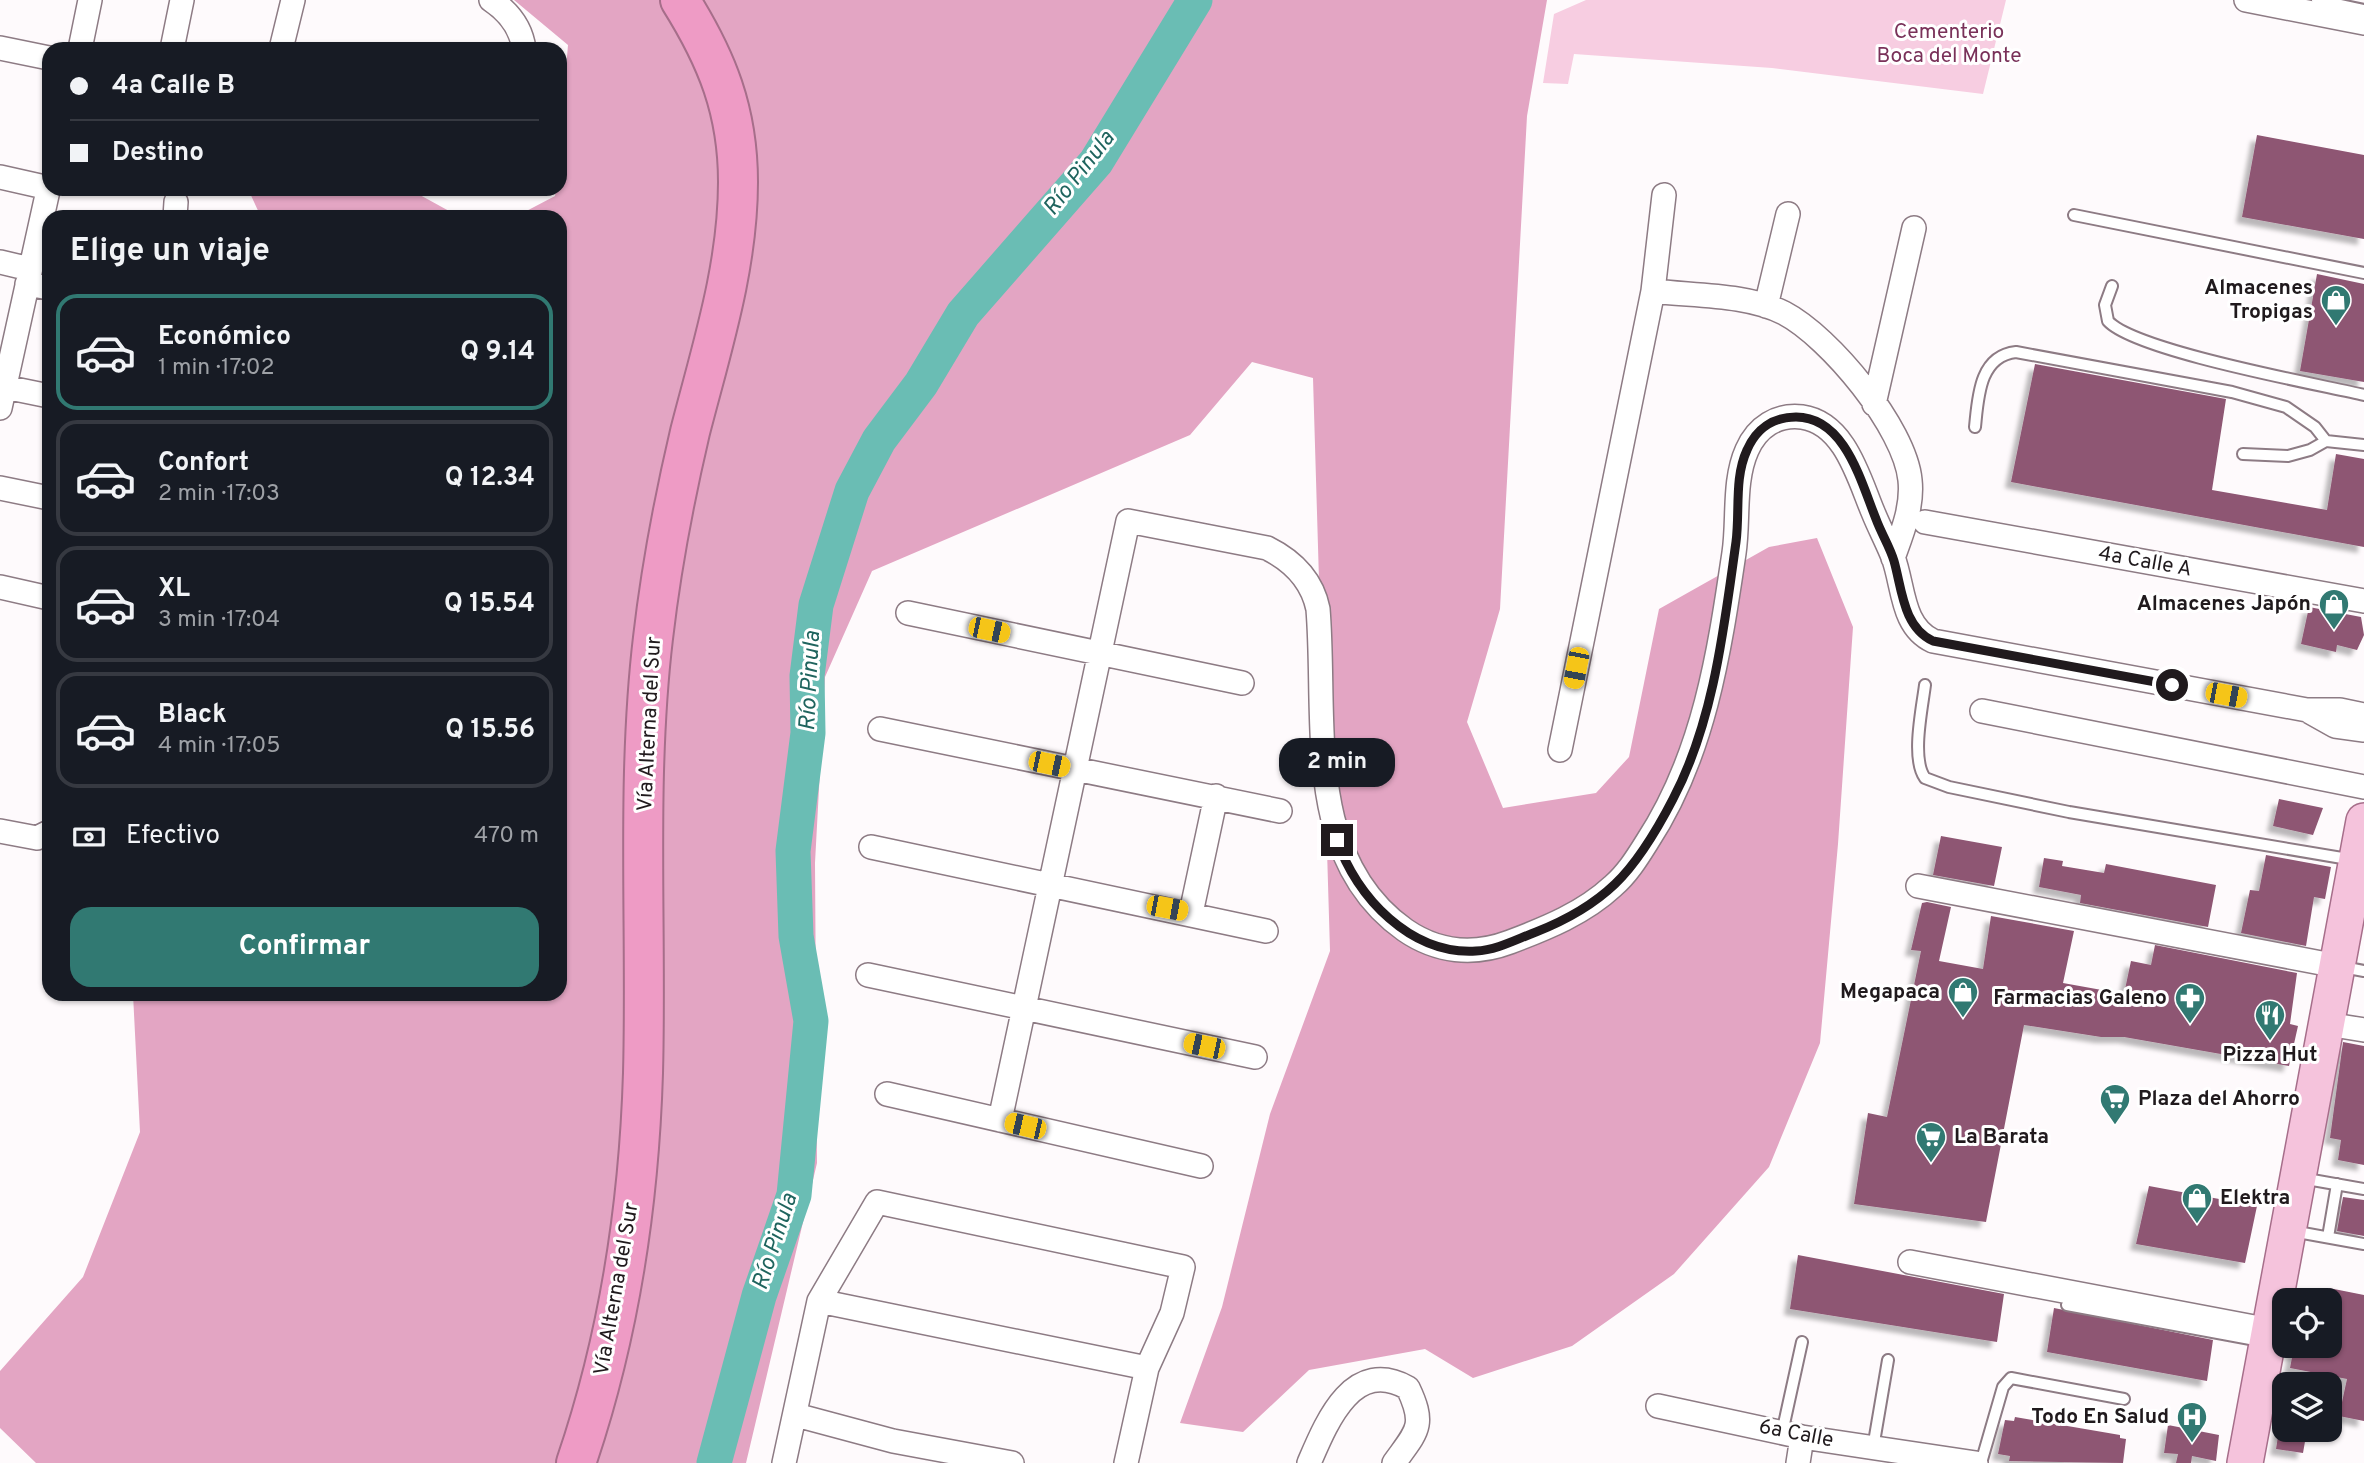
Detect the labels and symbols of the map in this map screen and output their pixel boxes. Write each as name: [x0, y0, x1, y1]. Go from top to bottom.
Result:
park label: Cementerio Boca del Monte: [1877, 19, 2021, 70]
water label: Río Pinula: [1038, 126, 1122, 222]
place label: Almacenes Tropigas: [2204, 275, 2313, 326]
shop icon: Almacenes Tropigas: [2319, 283, 2353, 327]
street label: 4a Calle A: [2096, 541, 2194, 583]
shop icon: Almacenes Japón: [2317, 587, 2351, 631]
place label: Almacenes Japón: [2137, 591, 2311, 618]
car: [967, 615, 1012, 645]
water label: Río Pinula: [794, 630, 828, 732]
street label: Vía Alterna del Sur: [632, 636, 668, 812]
car: [1562, 645, 1591, 691]
route start: [2156, 669, 2188, 701]
car: [2204, 681, 2249, 709]
callout: 2 min: [1279, 738, 1395, 788]
car: [1027, 749, 1072, 779]
route end: [1321, 824, 1353, 856]
car: [1145, 894, 1190, 922]
shop icon: Megapaca: [1946, 975, 1980, 1019]
place label: Megapaca: [1840, 979, 1940, 1006]
pharmacy icon: Farmacias Galeno: [2173, 981, 2207, 1025]
place label: Farmacias Galeno: [1993, 985, 2167, 1012]
restaurant icon: Pizza Hut: [2253, 998, 2287, 1042]
car: [1182, 1031, 1227, 1061]
place label: Pizza Hut: [2223, 1042, 2317, 1069]
supermarket icon: Plaza del Ahorro: [2098, 1082, 2132, 1126]
place label: Plaza del Ahorro: [2138, 1086, 2300, 1113]
car: [1003, 1111, 1048, 1141]
supermarket icon: La Barata: [1914, 1120, 1948, 1164]
place label: La Barata: [1954, 1124, 2049, 1151]
shop icon: Elektra: [2180, 1181, 2214, 1225]
place label: Elektra: [2220, 1185, 2290, 1212]
water label: Río Pinula: [747, 1190, 805, 1294]
street label: Vía Alterna del Sur: [588, 1200, 646, 1378]
hospital icon: Todo En Salud: [2175, 1400, 2209, 1444]
place label: Todo En Salud: [2031, 1404, 2169, 1431]
street label: 6a Calle: [1756, 1414, 1836, 1454]

